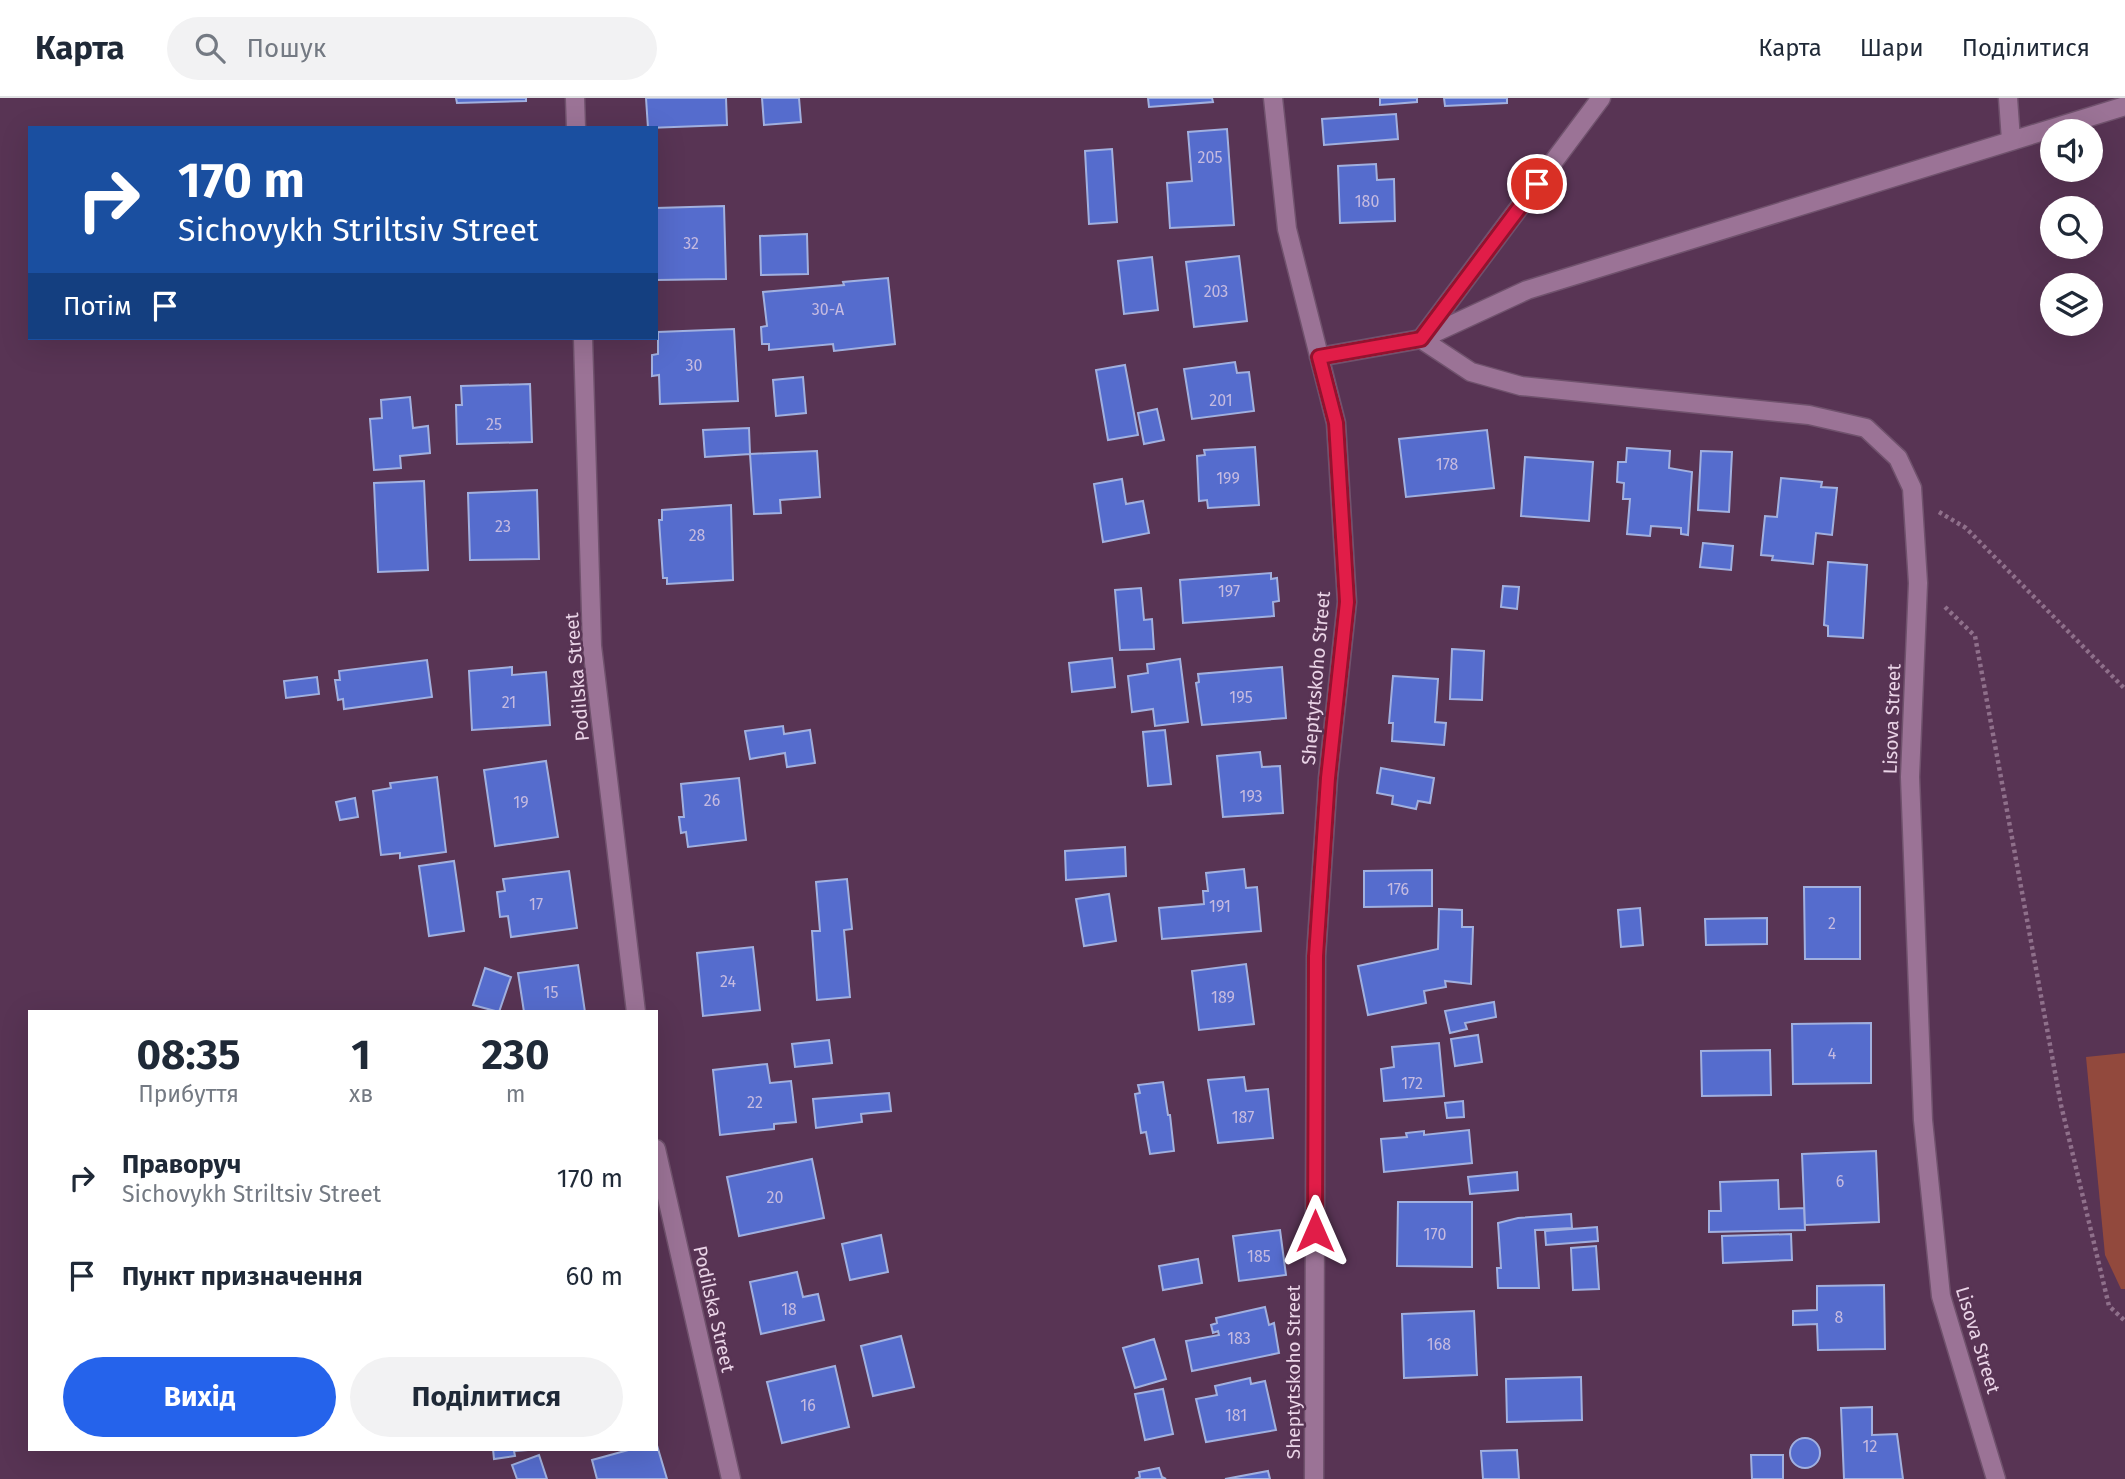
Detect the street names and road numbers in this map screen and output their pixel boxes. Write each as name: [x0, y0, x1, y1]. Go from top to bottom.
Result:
street label: Sheptytskoho Street: [1297, 590, 1335, 766]
street label: Podilska Street: [560, 612, 594, 742]
street label: Lisova Street: [1879, 663, 1905, 775]
street label: Podilska Street: [688, 1244, 740, 1375]
street label: Lisova Street: [1951, 1284, 2005, 1396]
street label: Sheptytskoho Street: [1282, 1285, 1305, 1459]

